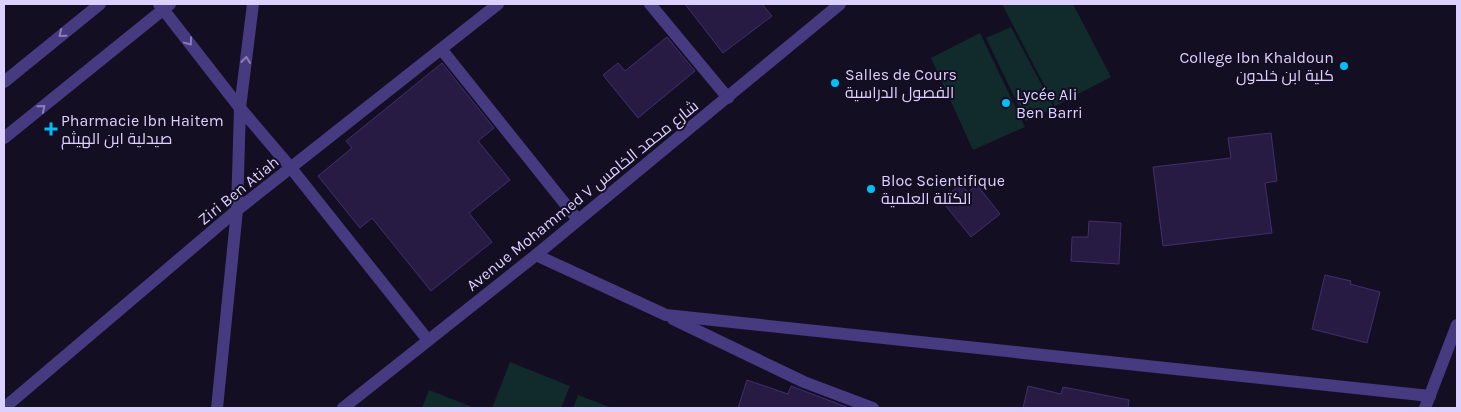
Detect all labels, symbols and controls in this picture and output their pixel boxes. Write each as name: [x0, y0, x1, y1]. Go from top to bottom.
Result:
one-way arrow: [59, 29, 68, 37]
one-way arrow: [184, 36, 192, 45]
place label: College Ibn Khaldoun كلية ابن خلدون: [1180, 48, 1334, 86]
one-way arrow: [240, 55, 251, 63]
marker: College Ibn Khaldoun كلية ابن خلدون: [1338, 60, 1350, 72]
place label: Salles de Cours الفصول الدراسية: [845, 65, 957, 103]
marker: Salles de Cours الفصول الدراسية: [829, 77, 841, 89]
place label: Lycée Ali Ben Barri: [1016, 85, 1083, 122]
street label: Avenue Mohammed V شارع محمد الخامس: [463, 96, 703, 296]
marker: Lycée Ali Ben Barri: [1000, 97, 1012, 109]
one-way arrow: [36, 104, 45, 113]
place label: Pharmacie Ibn Haitem صيدلية ابن الهيثم: [61, 111, 224, 150]
marker: Pharmacie Ibn Haitem صيدلية ابن الهيثم: [45, 123, 57, 135]
street label: Ziri Ben Atiah: [194, 152, 283, 229]
place label: Bloc Scientifique الكتلة العلمية: [881, 171, 1005, 208]
marker: Bloc Scientifique الكتلة العلمية: [865, 183, 877, 195]

